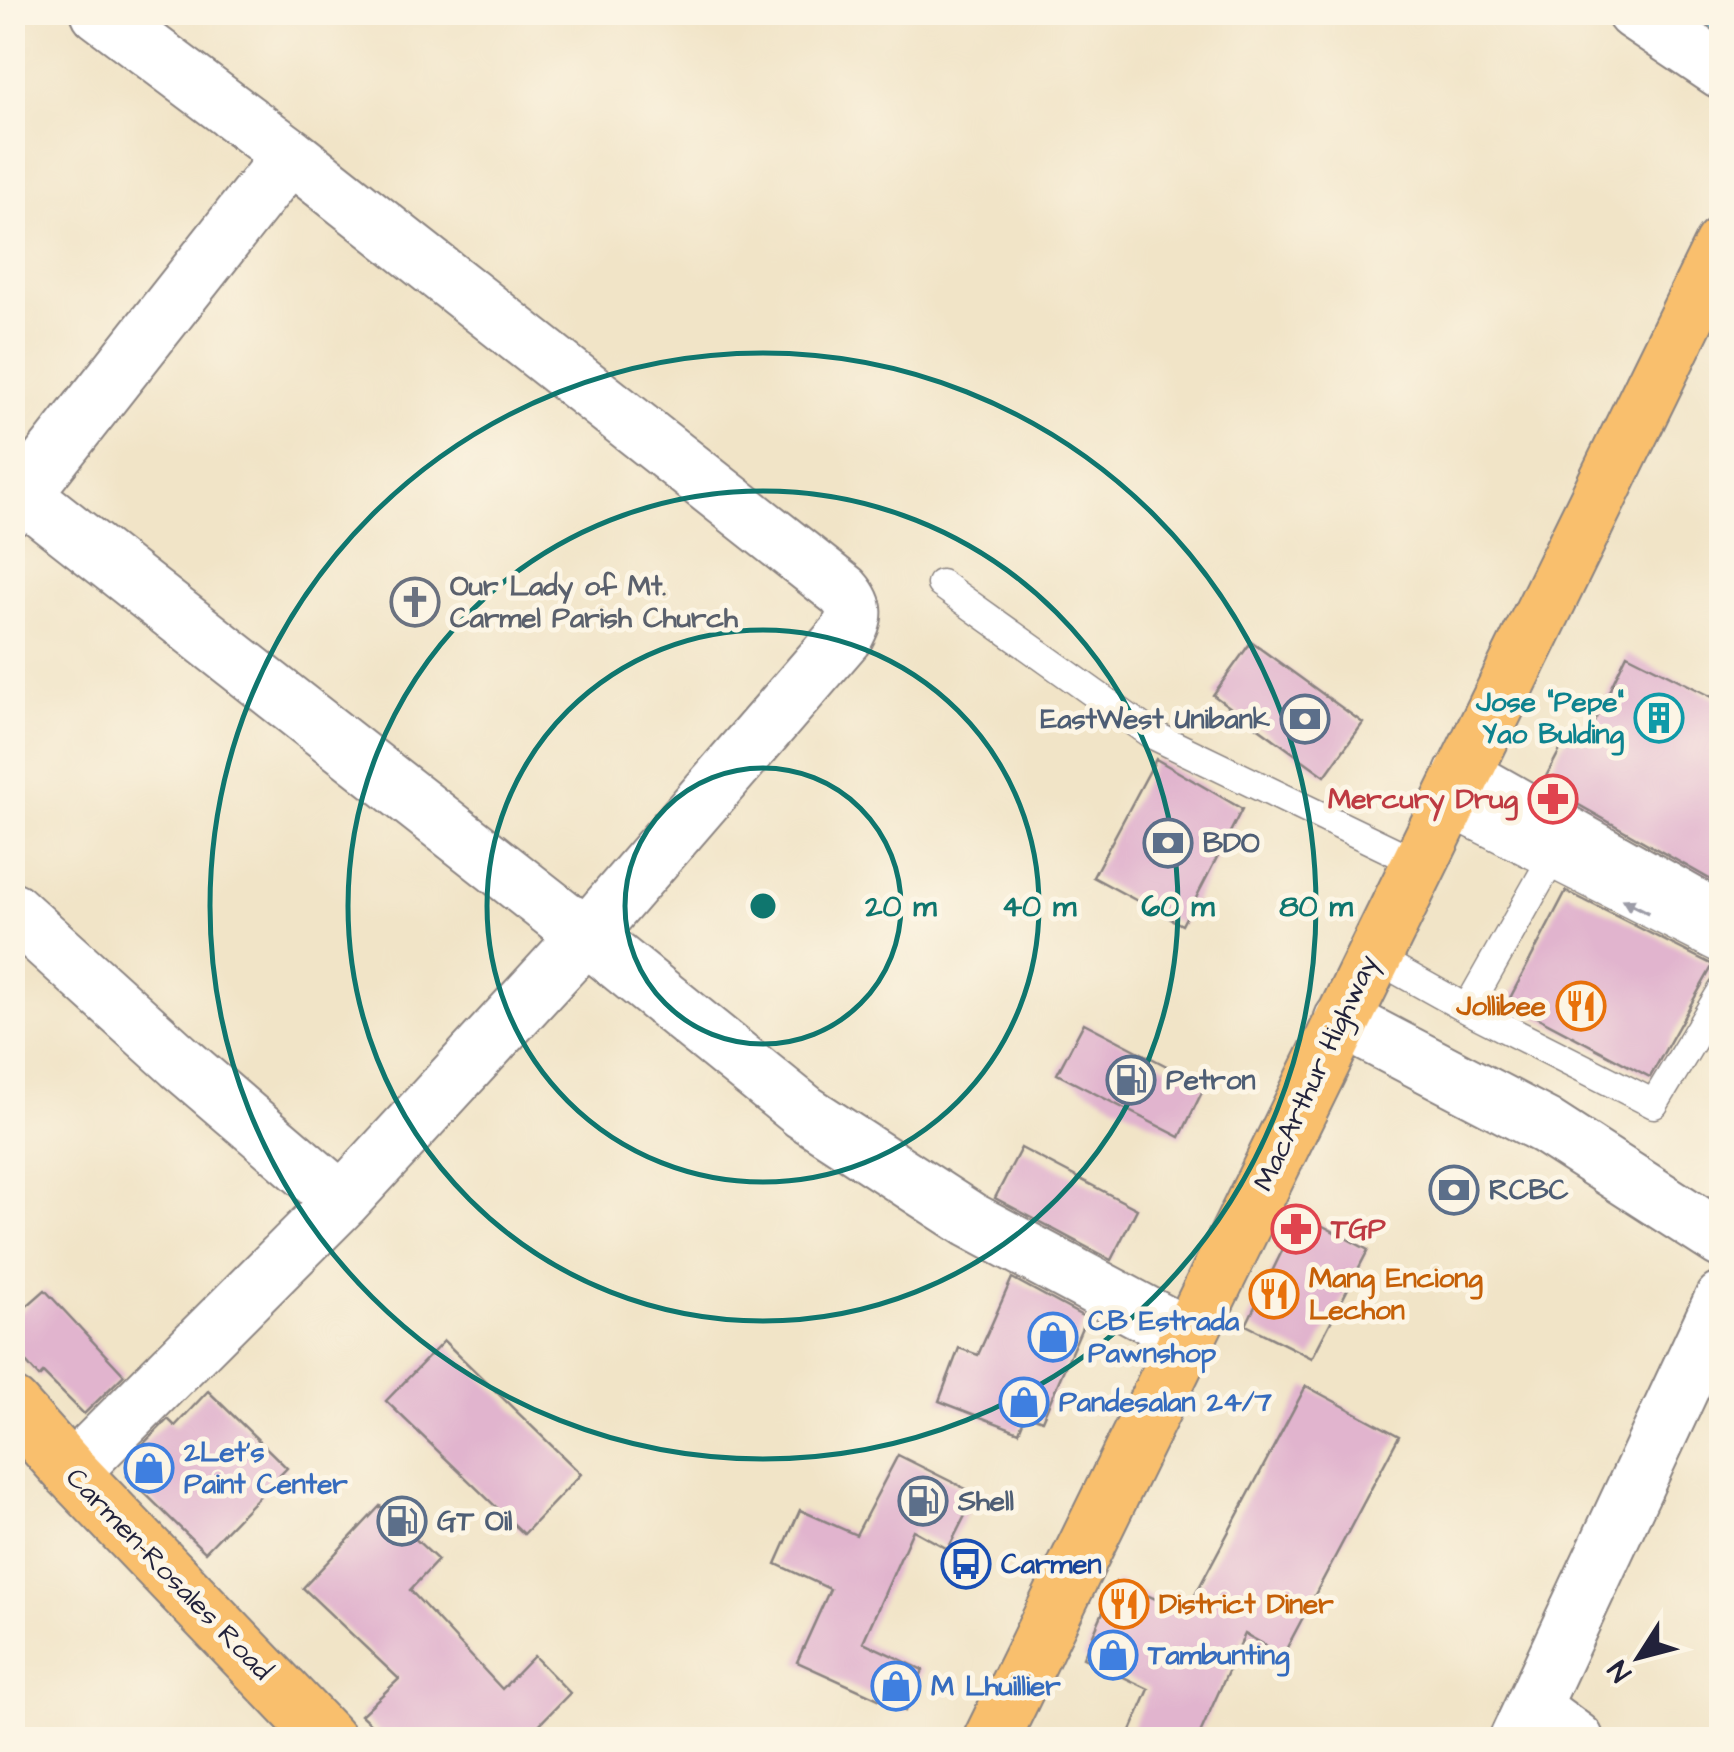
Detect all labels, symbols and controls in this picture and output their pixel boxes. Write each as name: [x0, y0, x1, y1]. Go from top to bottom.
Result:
place label: Our Lady of Mt. Carmel Parish Church: [450, 567, 739, 638]
church icon: Our Lady of Mt. Carmel Parish Church: [389, 576, 441, 628]
place label: Jose "Pepe" Yao Bulding: [1475, 683, 1625, 756]
building icon: Jose "Pepe" Yao Bulding: [1633, 692, 1685, 744]
bank icon: EastWest Unibank: [1279, 693, 1331, 745]
place label: EastWest Unibank: [1041, 700, 1271, 739]
pharmacy icon: Mercury Drug: [1527, 773, 1579, 825]
place label: Mercury Drug: [1328, 780, 1519, 822]
bank icon: BDO: [1142, 817, 1194, 869]
place label: BDO: [1203, 824, 1260, 863]
text: 20 m: [864, 886, 937, 928]
text: 40 m: [1002, 886, 1077, 928]
text: 60 m: [1141, 886, 1215, 928]
text: 80 m: [1279, 886, 1354, 928]
centre of rings: [745, 888, 781, 924]
one-way arrow: [1620, 898, 1649, 915]
street label: MacArthur Highway: [1244, 949, 1390, 1198]
restaurant icon: Jollibee: [1555, 980, 1607, 1032]
place label: Jollibee: [1455, 987, 1546, 1026]
fuel station icon: Petron: [1105, 1054, 1157, 1106]
place label: Petron: [1166, 1061, 1256, 1100]
bank icon: RCBC: [1428, 1164, 1480, 1216]
place label: RCBC: [1489, 1171, 1569, 1210]
pharmacy icon: TGP: [1270, 1203, 1322, 1255]
place label: TGP: [1330, 1210, 1386, 1249]
place label: Mang Enciong Lechon: [1309, 1259, 1483, 1330]
restaurant icon: Mang Enciong Lechon: [1248, 1268, 1300, 1320]
place label: CB Estrada Pawnshop: [1088, 1302, 1240, 1374]
shop icon: CB Estrada Pawnshop: [1027, 1311, 1079, 1363]
shop icon: Pandesalan 24/7: [998, 1376, 1050, 1428]
place label: Pandesalan 24/7: [1059, 1383, 1273, 1422]
place label: 2Let's Paint Center: [183, 1433, 348, 1504]
shop icon: 2Let's Paint Center: [123, 1442, 175, 1494]
street label: Carmen-Rosales Road: [57, 1459, 281, 1689]
fuel station icon: Shell: [897, 1475, 949, 1527]
place label: Shell: [957, 1482, 1014, 1521]
fuel station icon: GT Oil: [376, 1495, 428, 1547]
place label: GT Oil: [437, 1502, 512, 1541]
bus stop icon: Carmen: [940, 1538, 992, 1590]
place label: Carmen: [1001, 1545, 1101, 1584]
restaurant icon: District Diner: [1098, 1578, 1150, 1630]
place label: District Diner: [1159, 1585, 1334, 1624]
north arrow: [1589, 1607, 1689, 1707]
shop icon: Tambunting: [1087, 1629, 1139, 1681]
place label: Tambunting: [1147, 1636, 1290, 1677]
text: N: [1599, 1652, 1641, 1689]
shop icon: M Lhuillier: [870, 1660, 922, 1712]
place label: M Lhuillier: [931, 1667, 1061, 1706]

